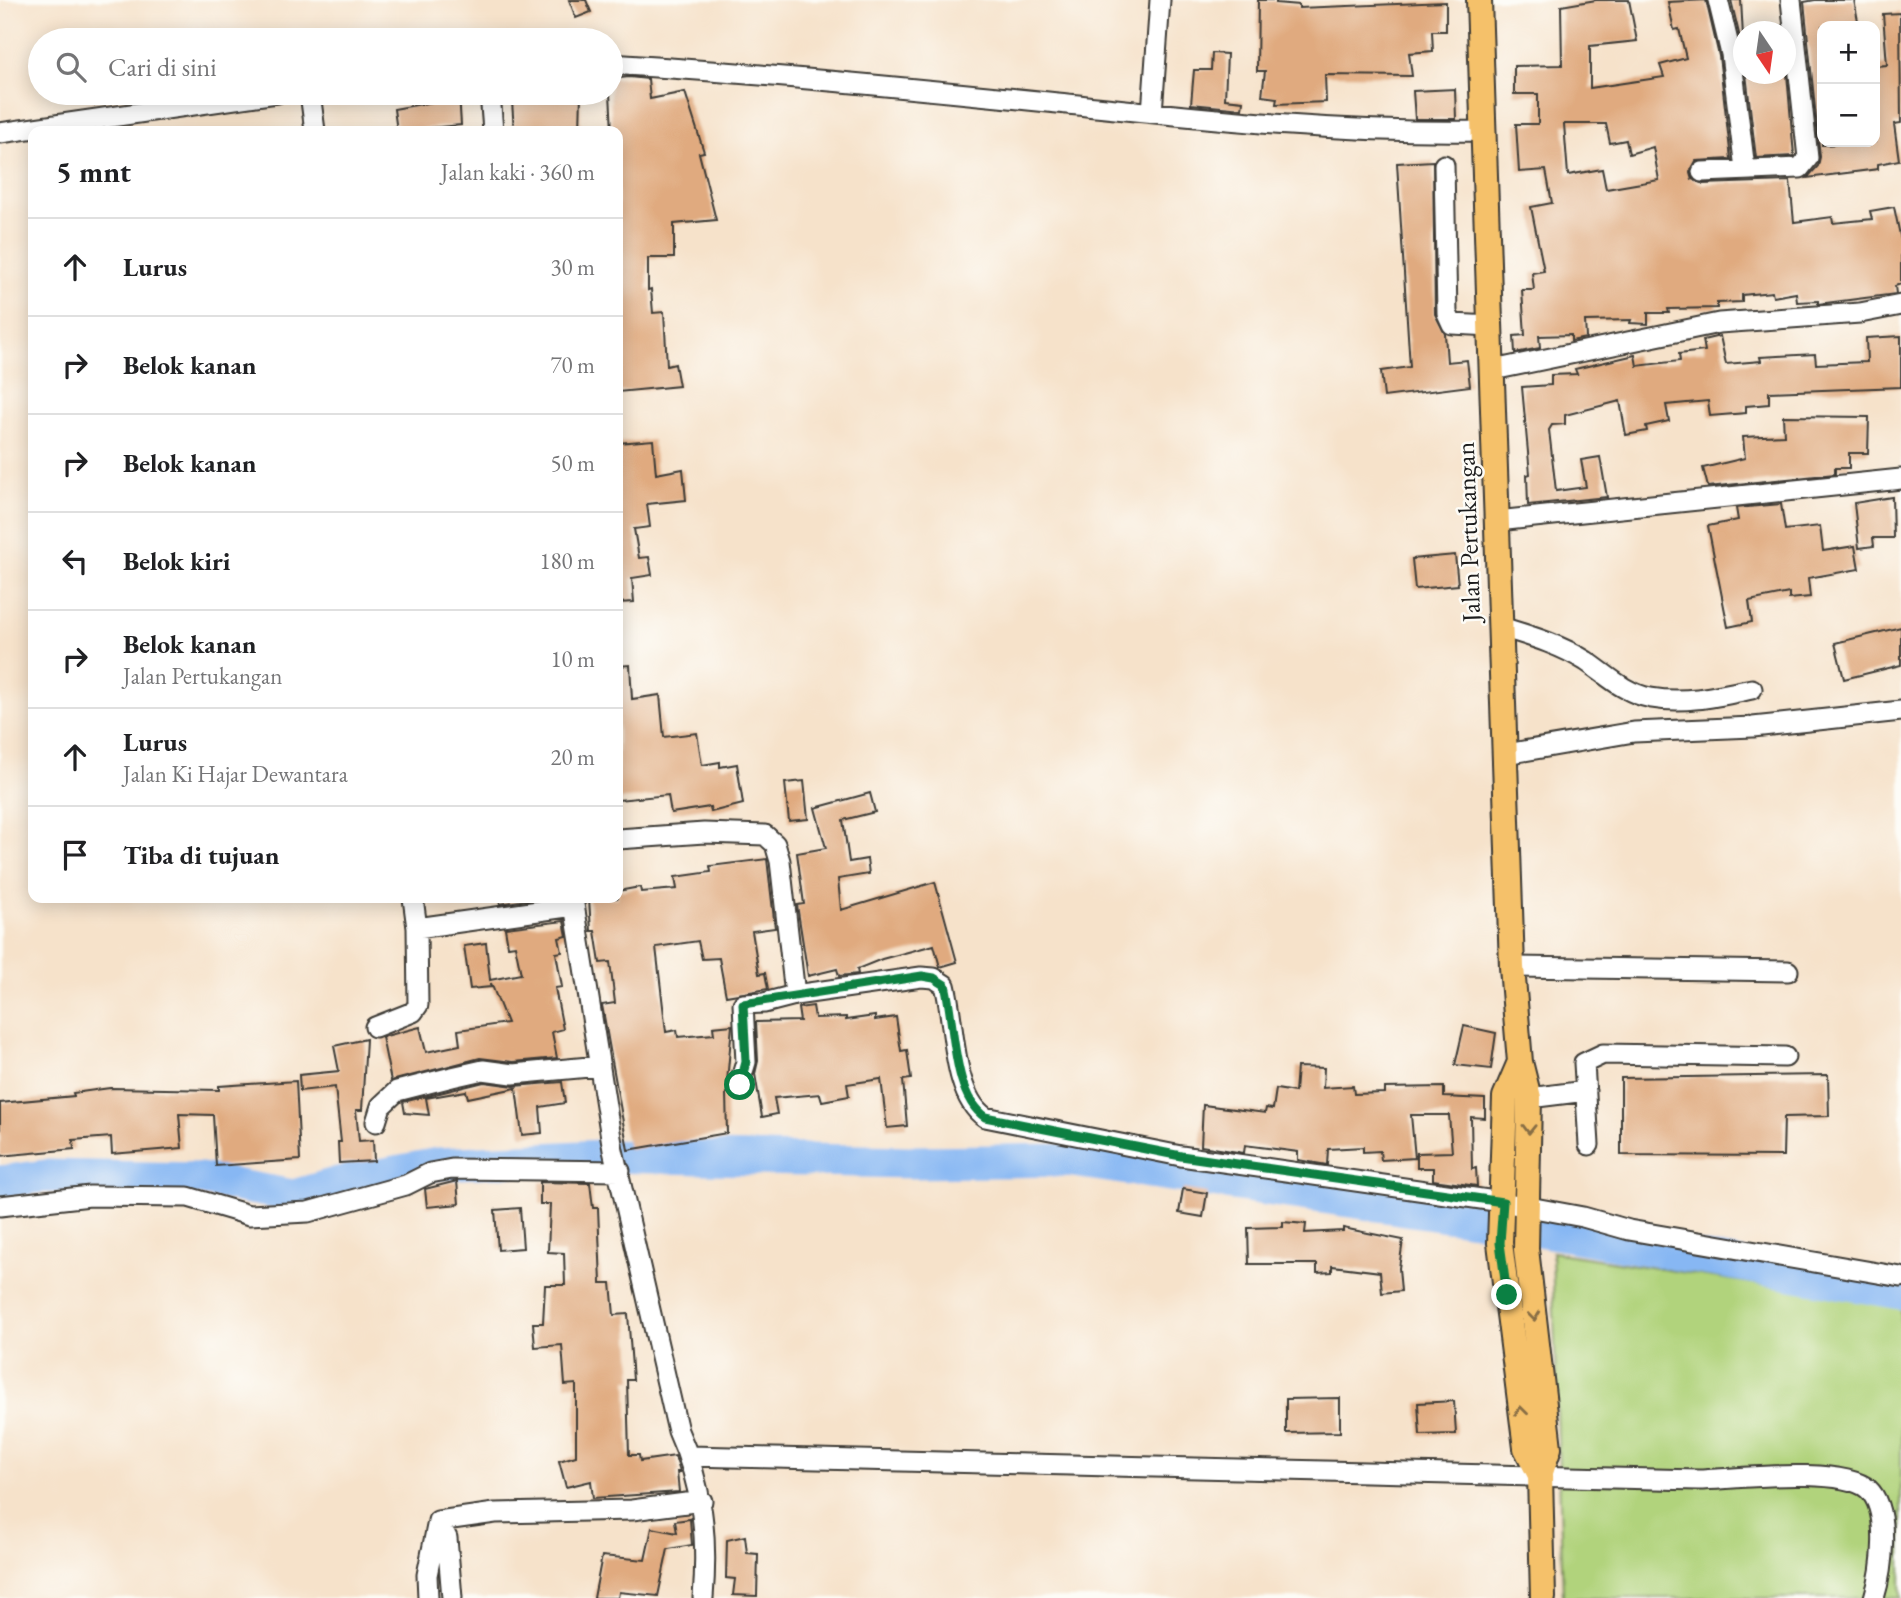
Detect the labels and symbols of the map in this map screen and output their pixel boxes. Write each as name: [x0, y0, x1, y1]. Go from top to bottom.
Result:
north arrow: [1733, 21, 1796, 84]
street label: Jalan Pertukangan: [1448, 441, 1488, 625]
route start: [724, 1069, 755, 1100]
one-way arrow: [1521, 1123, 1536, 1134]
route end: [1491, 1279, 1522, 1310]
one-way arrow: [1527, 1311, 1542, 1322]
one-way arrow: [1514, 1405, 1529, 1416]

